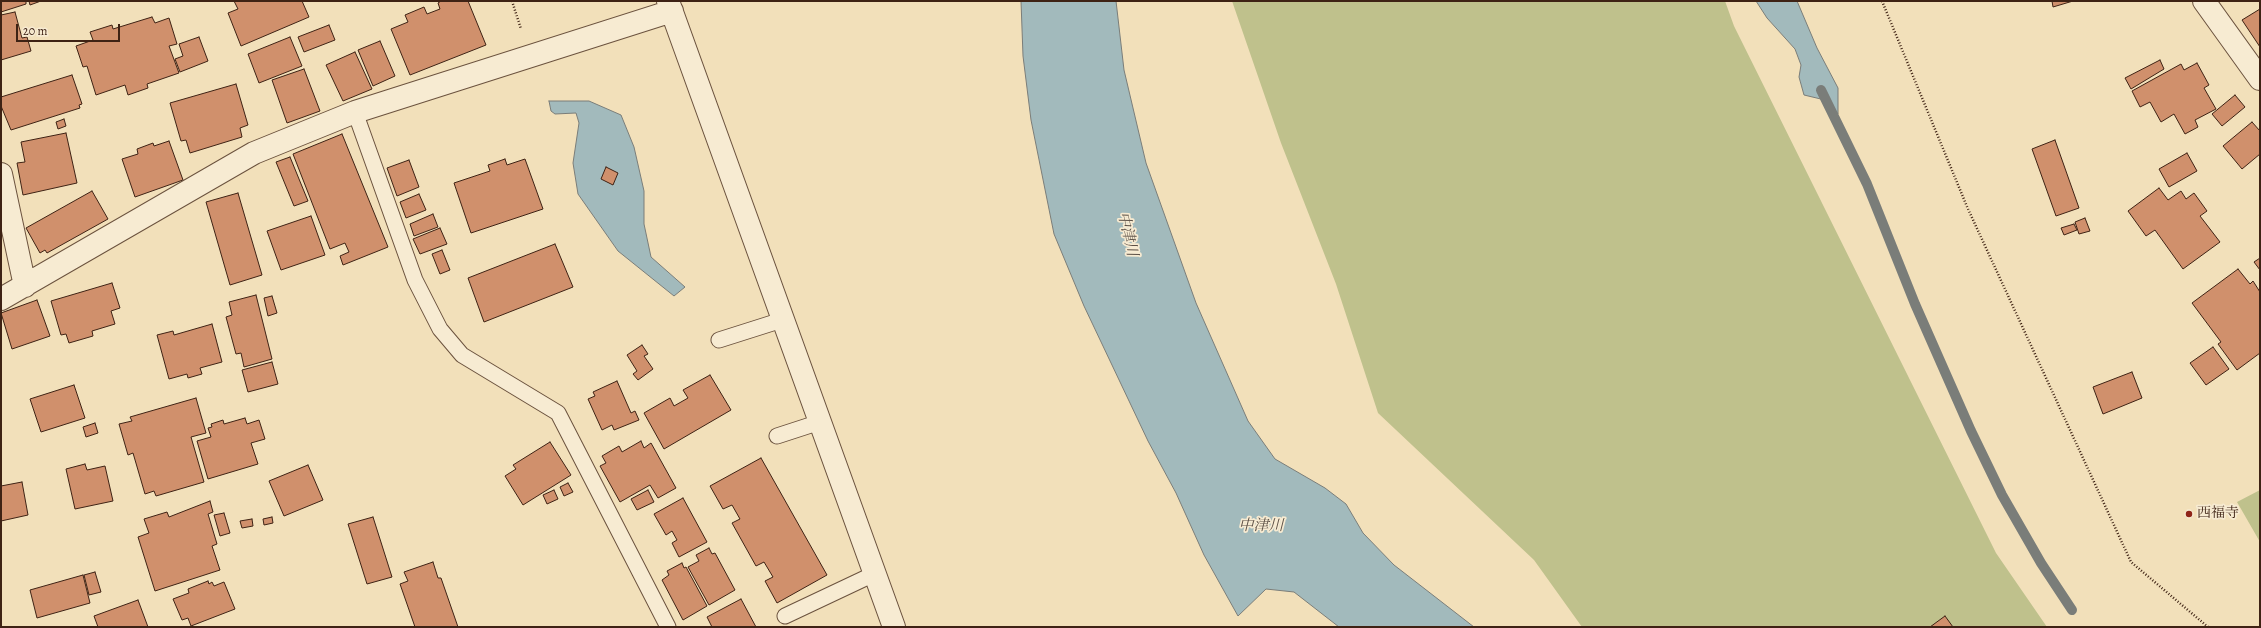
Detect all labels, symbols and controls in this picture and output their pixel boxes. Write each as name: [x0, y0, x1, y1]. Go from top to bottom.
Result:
scale bar: [18, 16, 122, 42]
text: 20 m: [23, 23, 47, 39]
water label: 中津川: [1113, 210, 1141, 258]
place label: 西福寺: [2197, 506, 2239, 522]
marker: 西福寺: [2184, 509, 2194, 519]
water label: 中津川: [1239, 517, 1283, 535]

